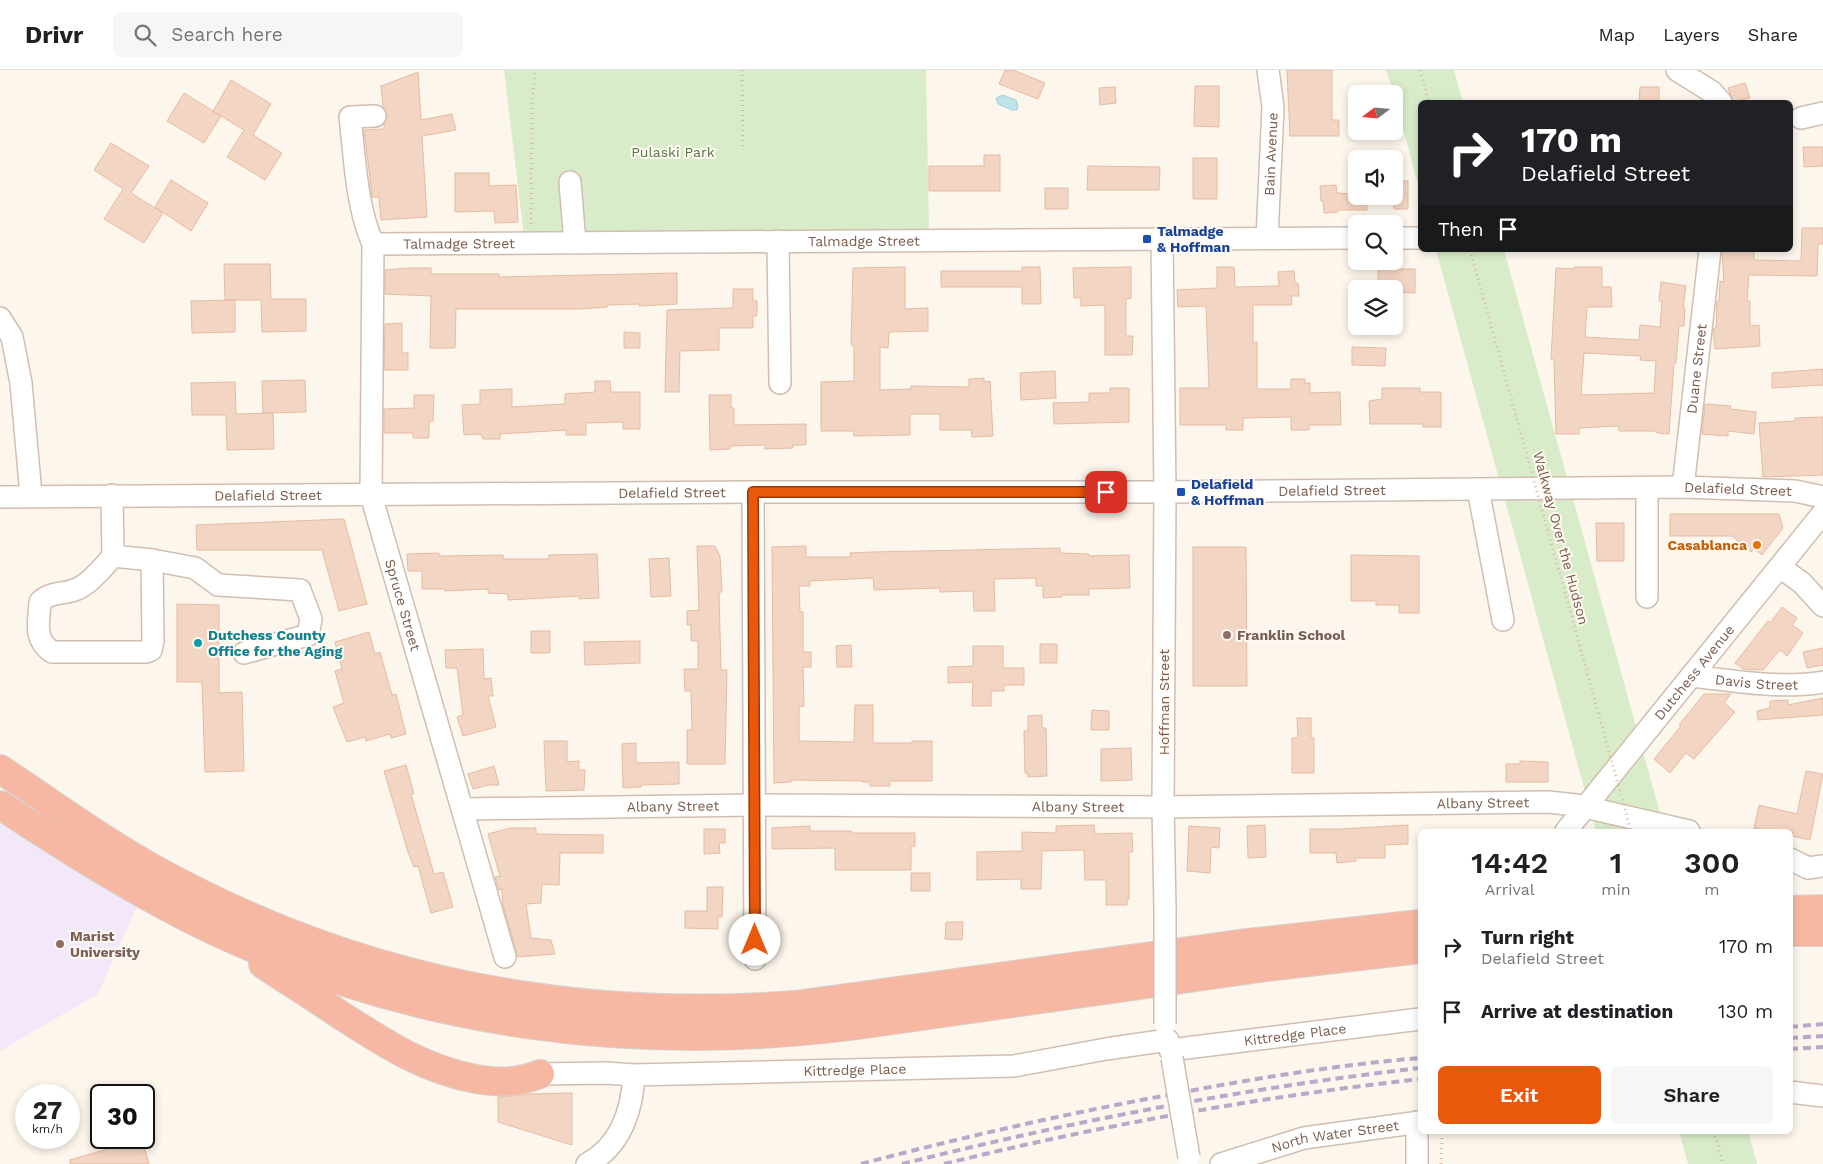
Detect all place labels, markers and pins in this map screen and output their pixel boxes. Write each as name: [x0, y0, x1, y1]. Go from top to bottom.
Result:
place label: Talmadge & Hoffman: [1157, 223, 1230, 255]
marker: Talmadge & Hoffman: [1141, 233, 1153, 245]
pin: [1085, 471, 1127, 513]
place label: Delafield & Hoffman: [1191, 476, 1264, 508]
marker: Delafield & Hoffman: [1175, 486, 1187, 498]
place label: Casablanca: [1667, 537, 1748, 553]
marker: Casablanca: [1751, 539, 1763, 551]
place label: Dutchess County Office for the Aging: [208, 627, 342, 659]
place label: Franklin School: [1237, 627, 1346, 643]
marker: Franklin School: [1221, 629, 1233, 641]
marker: Dutchess County Office for the Aging: [192, 637, 204, 649]
place label: Marist University: [70, 928, 140, 960]
marker: Marist University: [54, 938, 66, 950]

